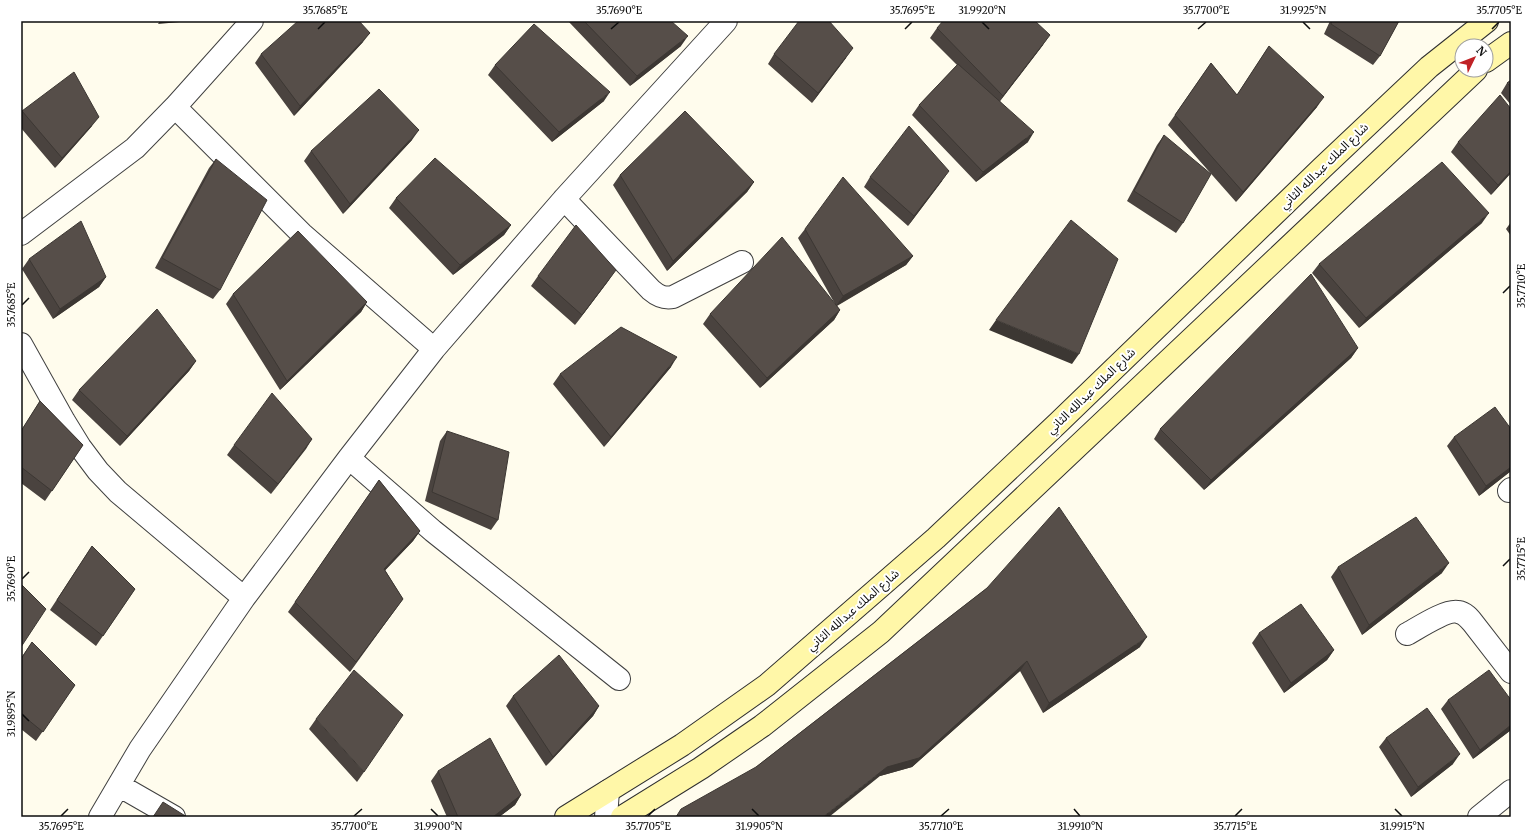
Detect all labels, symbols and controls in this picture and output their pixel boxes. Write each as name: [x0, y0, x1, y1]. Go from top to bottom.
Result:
text: 35.7685°E: [303, 4, 348, 17]
text: 35.7690°E: [596, 4, 643, 17]
text: 35.7695°E: [890, 4, 935, 17]
text: 31.9920°N: [958, 4, 1006, 17]
text: 35.7700°E: [1183, 4, 1230, 17]
text: 31.9925°N: [1280, 4, 1326, 17]
text: 35.7705°E: [1476, 4, 1522, 17]
north arrow: [1454, 38, 1494, 78]
text: N: [1473, 43, 1490, 59]
street label: شارع الملك عبدالله الثاني: [1276, 119, 1373, 214]
text: 35.7710°E: [1515, 263, 1528, 308]
text: 35.7685°E: [5, 282, 18, 327]
street label: شارع الملك عبدالله الثاني: [1043, 344, 1140, 439]
text: 35.7715°E: [1515, 537, 1528, 581]
text: 35.7690°E: [5, 555, 18, 602]
street label: شارع الملك عبدالله الثاني: [803, 565, 904, 656]
text: 31.9895°N: [5, 690, 18, 737]
text: 35.7695°E: [39, 820, 84, 833]
text: 35.7700°E: [331, 820, 378, 833]
text: 31.9900°N: [414, 820, 463, 833]
text: 35.7705°E: [625, 820, 671, 833]
text: 31.9905°N: [735, 820, 783, 833]
text: 35.7710°E: [919, 820, 964, 833]
text: 31.9910°N: [1057, 820, 1103, 833]
text: 35.7715°E: [1213, 820, 1257, 833]
text: 31.9915°N: [1379, 820, 1425, 833]

